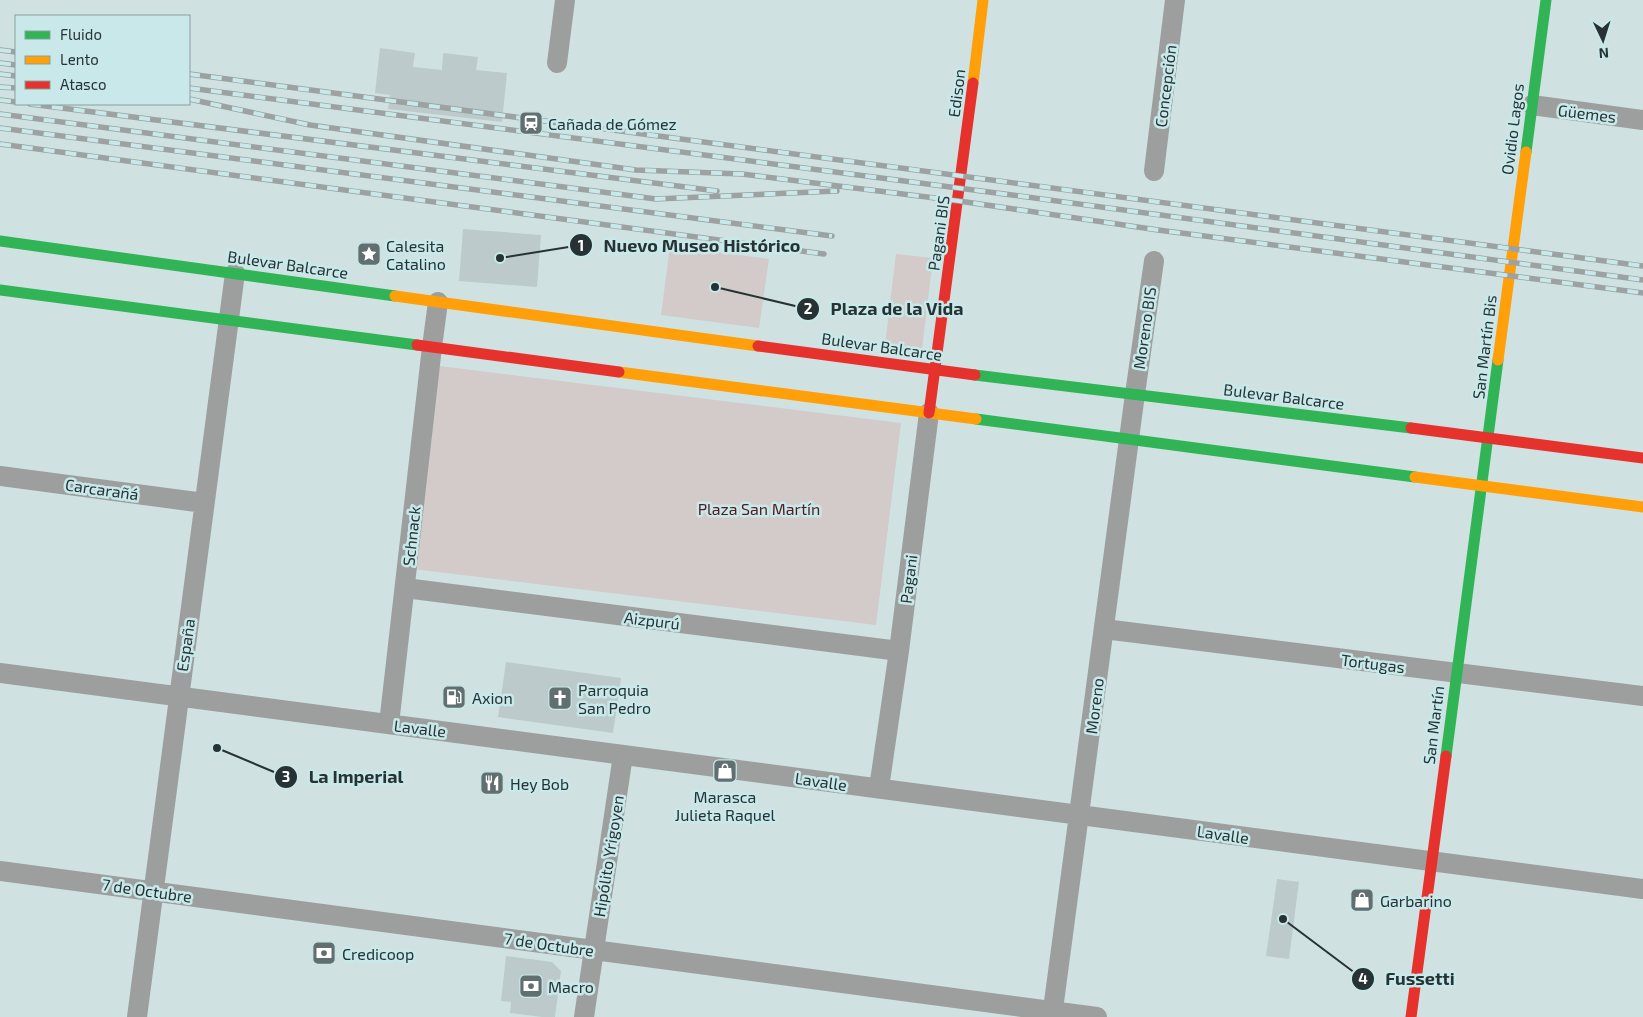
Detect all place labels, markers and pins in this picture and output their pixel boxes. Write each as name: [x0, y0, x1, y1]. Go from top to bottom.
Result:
station icon: Cañada de Gómez: [518, 110, 544, 136]
place label: Cañada de Gómez: [548, 114, 677, 133]
callout: Nuevo Museo Histórico: [569, 229, 811, 262]
place label: Calesita Catalino: [386, 236, 446, 273]
place icon: Calesita Catalino: [356, 241, 382, 267]
callout: Plaza de la Vida: [796, 292, 974, 325]
place label: Parroquia San Pedro: [578, 680, 651, 717]
fuel station icon: Axion: [441, 684, 467, 710]
church icon: Parroquia San Pedro: [547, 685, 573, 711]
place label: Axion: [472, 688, 513, 707]
shop icon: Marasca Julieta Raquel: [712, 758, 738, 784]
callout: La Imperial: [273, 760, 413, 793]
restaurant icon: Hey Bob: [479, 770, 505, 796]
place label: Hey Bob: [510, 774, 569, 793]
place label: Marasca Julieta Raquel: [675, 787, 776, 824]
shop icon: Garbarino: [1349, 887, 1375, 913]
place label: Garbarino: [1380, 891, 1452, 910]
bank icon: Credicoop: [311, 940, 337, 966]
place label: Credicoop: [342, 944, 414, 963]
callout: Fussetti: [1350, 963, 1465, 996]
bank icon: Macro: [518, 973, 544, 999]
place label: Macro: [548, 977, 594, 996]

